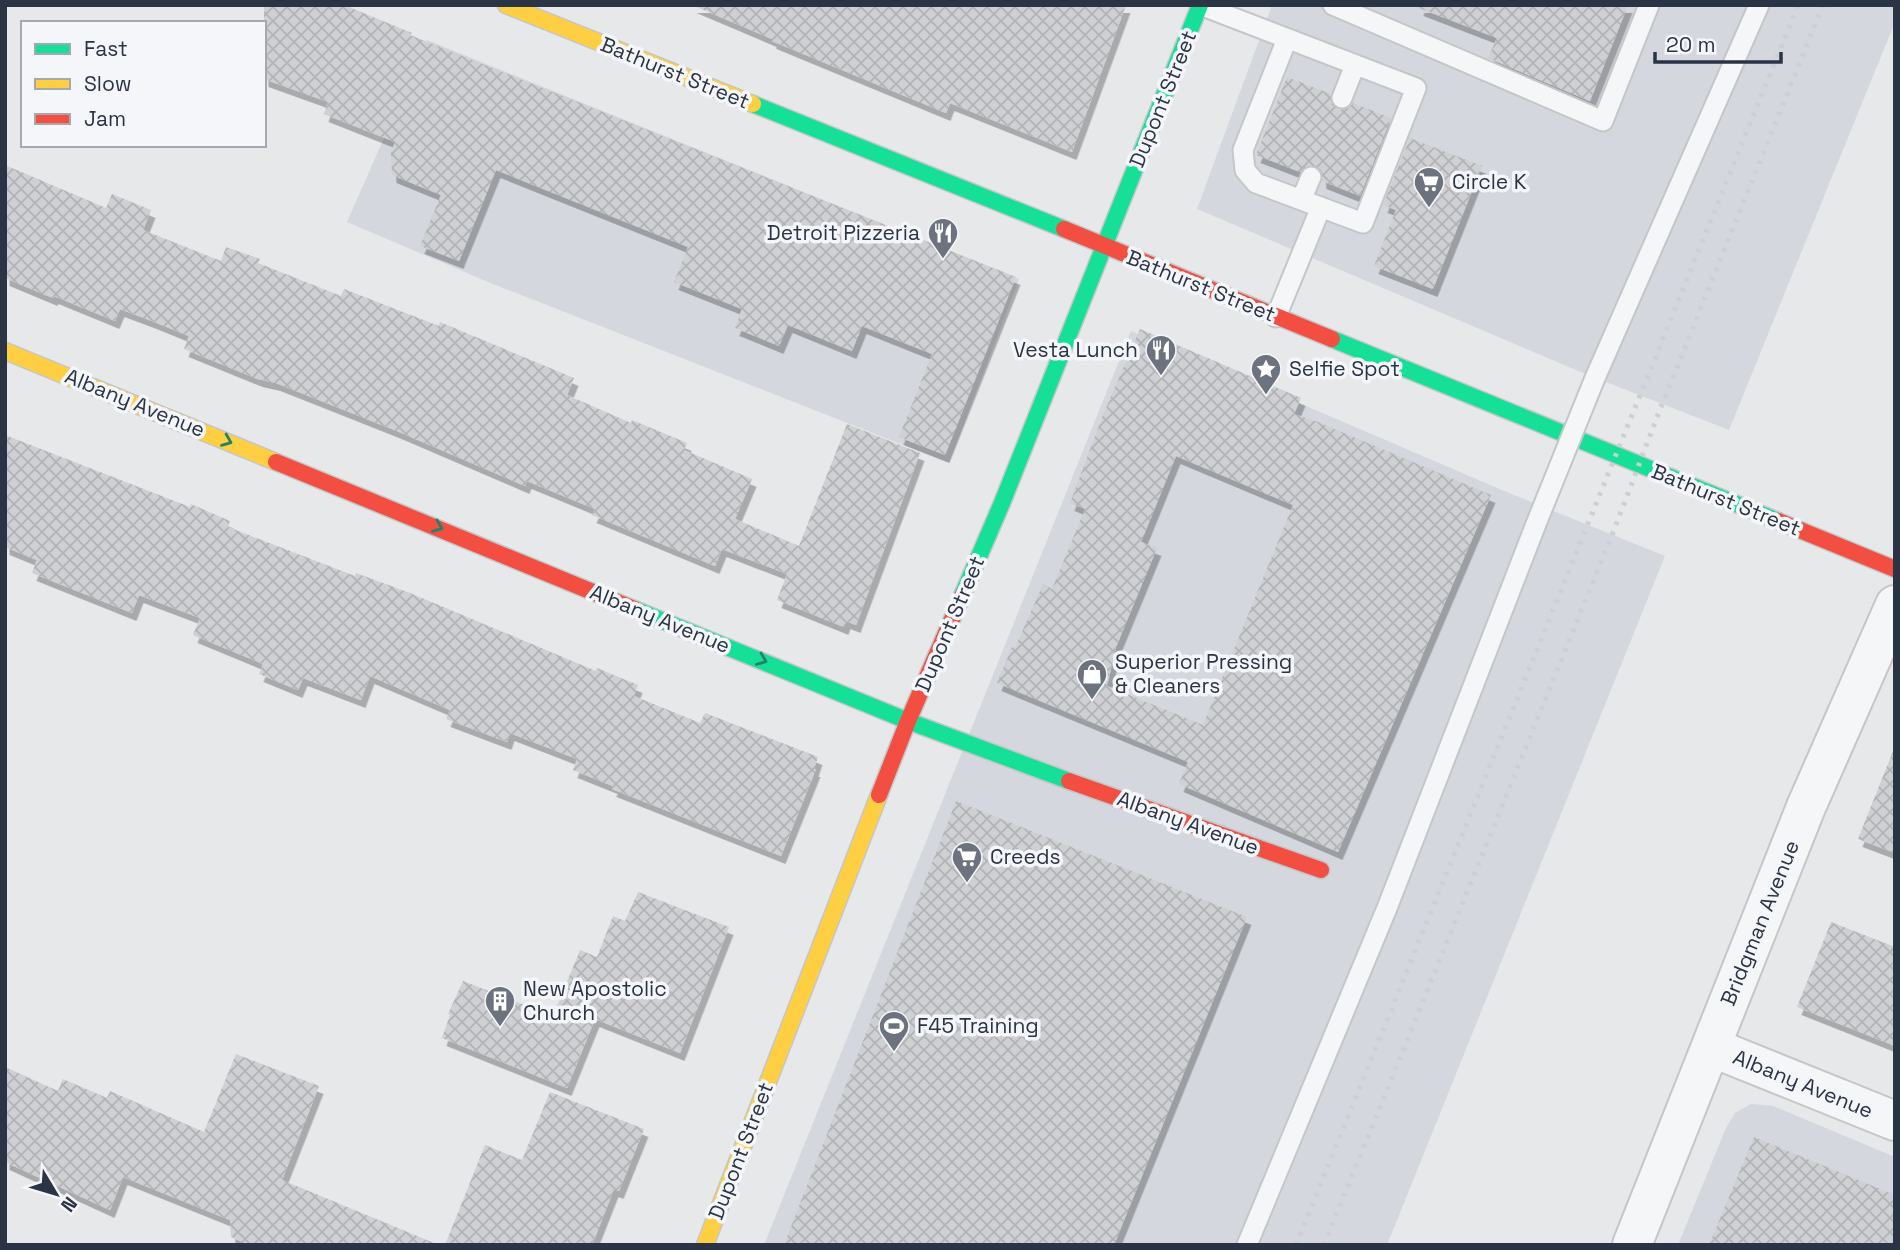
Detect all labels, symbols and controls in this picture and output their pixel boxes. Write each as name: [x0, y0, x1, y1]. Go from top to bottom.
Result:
legend: [21, 21, 266, 147]
scale bar: [1655, 21, 1781, 65]
street label: Dupont Street: [1123, 26, 1202, 171]
street label: Bathurst Street: [597, 30, 754, 115]
text: 20 m: [1666, 31, 1716, 58]
text: Fast: [84, 35, 128, 62]
text: Slow: [84, 70, 132, 97]
text: Jam: [84, 105, 126, 132]
supermarket icon: Circle K: [1412, 165, 1446, 209]
place label: Circle K: [1452, 168, 1527, 195]
restaurant icon: Detroit Pizzeria: [926, 216, 960, 260]
place label: Detroit Pizzeria: [767, 219, 920, 246]
street label: Bathurst Street: [1123, 243, 1280, 328]
restaurant icon: Vesta Lunch: [1144, 333, 1178, 377]
place label: Vesta Lunch: [1013, 336, 1138, 363]
place icon: Selfie Spot: [1249, 352, 1283, 396]
place label: Selfie Spot: [1289, 355, 1400, 382]
street label: Albany Avenue: [61, 362, 209, 443]
one-way arrow: [220, 433, 233, 447]
street label: Bathurst Street: [1648, 457, 1805, 542]
one-way arrow: [431, 519, 443, 533]
street label: Dupont Street: [909, 552, 990, 696]
street label: Albany Avenue: [586, 578, 734, 659]
place label: Superior Pressing & Cleaners: [1115, 648, 1292, 699]
one-way arrow: [755, 652, 767, 666]
shop icon: Superior Pressing & Cleaners: [1075, 657, 1109, 701]
street label: Albany Avenue: [1114, 784, 1263, 861]
street label: Bridgman Avenue: [1714, 836, 1805, 1010]
supermarket icon: Creeds: [950, 840, 984, 884]
place label: Creeds: [990, 843, 1060, 870]
place label: New Apostolic Church: [523, 975, 667, 1026]
building icon: New Apostolic Church: [483, 984, 517, 1028]
sports icon: F45 Training: [877, 1009, 911, 1053]
place label: F45 Training: [917, 1012, 1039, 1039]
street label: Albany Avenue: [1729, 1043, 1877, 1124]
street label: Dupont Street: [702, 1078, 779, 1223]
north arrow: [21, 1159, 91, 1229]
text: N: [55, 1191, 83, 1217]

